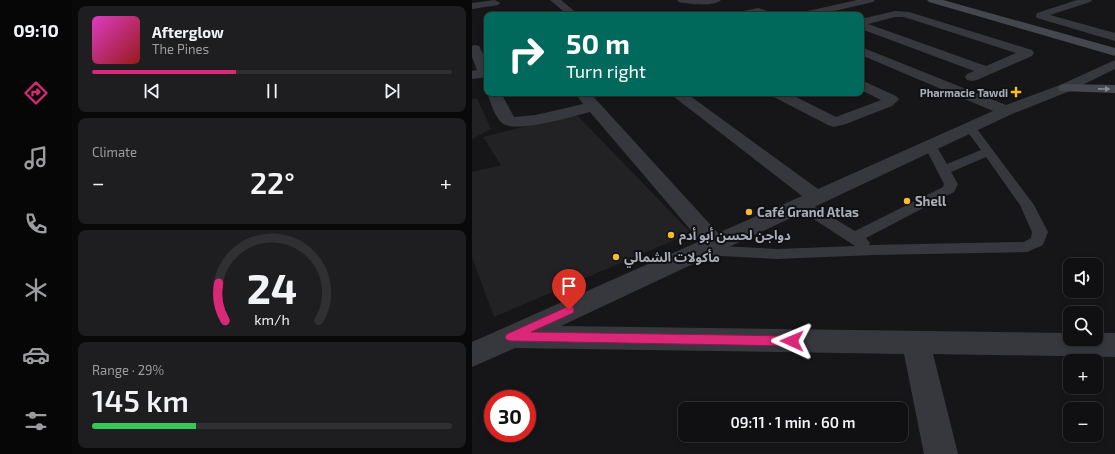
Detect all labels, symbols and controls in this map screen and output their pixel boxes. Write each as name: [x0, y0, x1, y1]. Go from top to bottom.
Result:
text: 09:10: [13, 19, 59, 41]
text: Afterglow: [152, 23, 224, 41]
text: 50 m: [566, 26, 630, 60]
icon: right: [500, 28, 552, 80]
text: The Pines: [152, 41, 209, 57]
text: Turn right: [566, 60, 646, 82]
icon: directions: [22, 79, 50, 107]
icon: previous: [141, 80, 163, 102]
icon: pause: [261, 80, 283, 102]
icon: next: [381, 80, 403, 102]
one-way arrow: [1098, 85, 1110, 92]
place label: Pharmacie Tawdi: [920, 86, 1008, 99]
marker: Pharmacie Tawdi: [1011, 87, 1021, 97]
icon: music: [22, 144, 50, 172]
text: Climate: [92, 144, 137, 160]
text: 22°: [250, 164, 295, 200]
text: −: [92, 169, 105, 195]
text: +: [440, 169, 452, 195]
place label: Shell: [915, 193, 947, 209]
marker: Shell: [902, 196, 912, 206]
place label: Café Grand Atlas: [757, 204, 859, 220]
marker: Café Grand Atlas: [744, 207, 754, 217]
icon: phone: [22, 210, 50, 238]
place label: دواجن لحسن أبو أدم: [679, 227, 791, 245]
marker: دواجن لحسن أبو أدم: [666, 230, 676, 240]
place label: مأكولات الشمالي: [624, 249, 720, 268]
marker: مأكولات الشمالي: [611, 252, 621, 262]
map controls: [1063, 258, 1103, 442]
button: sound: [1063, 258, 1103, 298]
text: 24: [247, 262, 297, 312]
pin: [552, 269, 586, 310]
icon: arrive: [558, 275, 580, 297]
icon: climate: [22, 276, 50, 304]
button: search: [1063, 306, 1103, 346]
text: km/h: [254, 311, 290, 328]
position arrow: [771, 320, 813, 362]
icon: car: [22, 341, 50, 369]
button: +: [1063, 354, 1103, 394]
text: Range · 29%: [92, 362, 164, 378]
text: 145 km: [92, 382, 189, 418]
speed limit sign: 30: [484, 390, 536, 442]
button: −: [1063, 402, 1103, 442]
icon: filters: [22, 407, 50, 435]
text: 09:11 · 1 min · 60 m: [731, 413, 855, 431]

